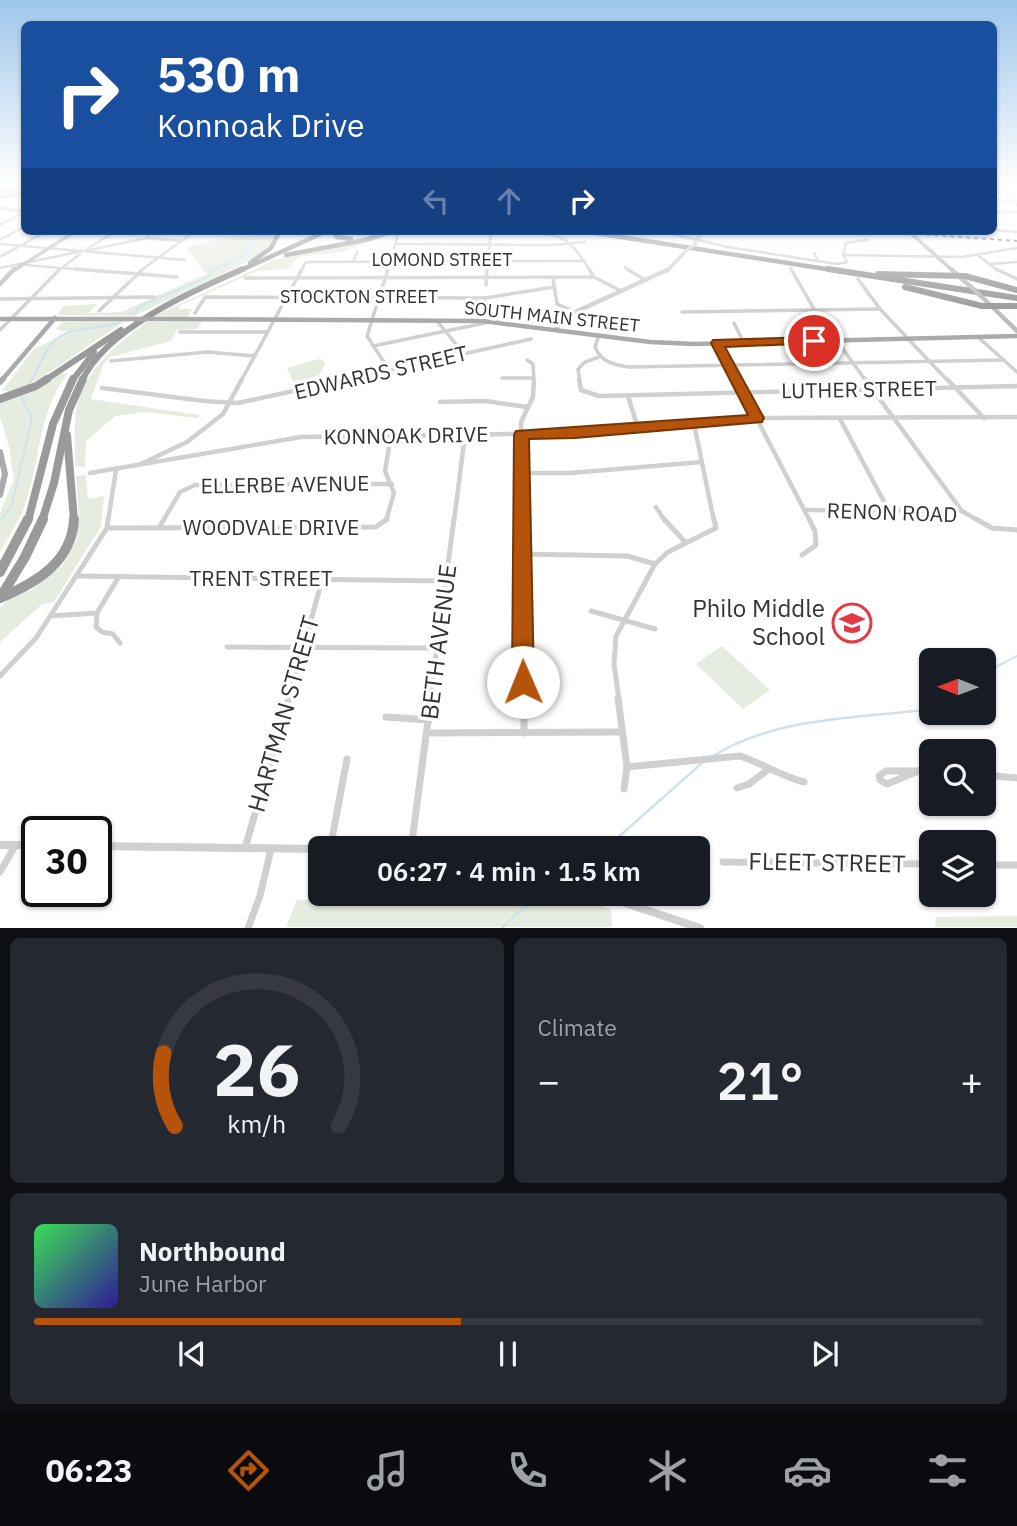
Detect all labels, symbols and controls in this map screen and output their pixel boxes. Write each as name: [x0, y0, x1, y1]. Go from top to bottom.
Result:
text: 530 m: [157, 42, 301, 105]
icon: right: [42, 49, 133, 140]
text: Konnoak Drive: [157, 104, 364, 146]
icon: left: [417, 182, 455, 220]
icon: ahead: [490, 182, 528, 220]
icon: right: [563, 182, 601, 220]
street label: LOMOND STREET: [372, 248, 512, 271]
street label: STOCKTON STREET: [280, 285, 438, 308]
street label: SOUTH MAIN STREET: [463, 296, 641, 337]
pin: [784, 311, 844, 371]
icon: arrive: [795, 322, 833, 360]
street label: EDWARDS STREET: [291, 338, 470, 406]
street label: LUTHER STREET: [781, 374, 937, 404]
street label: KONNOAK DRIVE: [323, 420, 489, 450]
street label: ELLERBE AVENUE: [200, 469, 370, 499]
street label: RENON ROAD: [826, 496, 958, 528]
street label: WOODVALE DRIVE: [183, 513, 359, 541]
street label: BETH AVENUE: [413, 562, 463, 721]
street label: TRENT STREET: [189, 564, 333, 592]
place label: Philo Middle School: [692, 592, 825, 652]
school or university icon: Philo Middle School: [831, 602, 873, 644]
street label: HARTMAN STREET: [240, 612, 326, 816]
position arrow: [486, 645, 560, 719]
north arrow: [919, 648, 996, 724]
map controls: [919, 648, 996, 907]
button: search: [919, 739, 996, 816]
speed limit sign: 30: [21, 816, 112, 907]
button: layers: [919, 830, 996, 907]
street label: FLEET STREET: [748, 845, 906, 879]
text: 06:27 · 4 min · 1.5 km: [377, 854, 641, 888]
text: Climate: [538, 1012, 617, 1042]
text: 26: [213, 1022, 300, 1117]
text: 21°: [717, 1047, 804, 1114]
text: −: [538, 1056, 560, 1105]
text: +: [960, 1056, 983, 1105]
text: km/h: [227, 1107, 286, 1140]
text: Northbound: [139, 1234, 286, 1268]
text: June Harbor: [139, 1268, 267, 1298]
icon: previous: [173, 1335, 211, 1373]
icon: pause: [489, 1335, 527, 1373]
icon: next: [806, 1335, 844, 1373]
icon: directions: [224, 1446, 273, 1495]
icon: music: [363, 1446, 412, 1495]
icon: phone: [503, 1446, 552, 1495]
icon: climate: [643, 1446, 692, 1495]
icon: car: [783, 1446, 832, 1495]
icon: filters: [923, 1446, 972, 1495]
text: 06:23: [45, 1449, 133, 1491]

